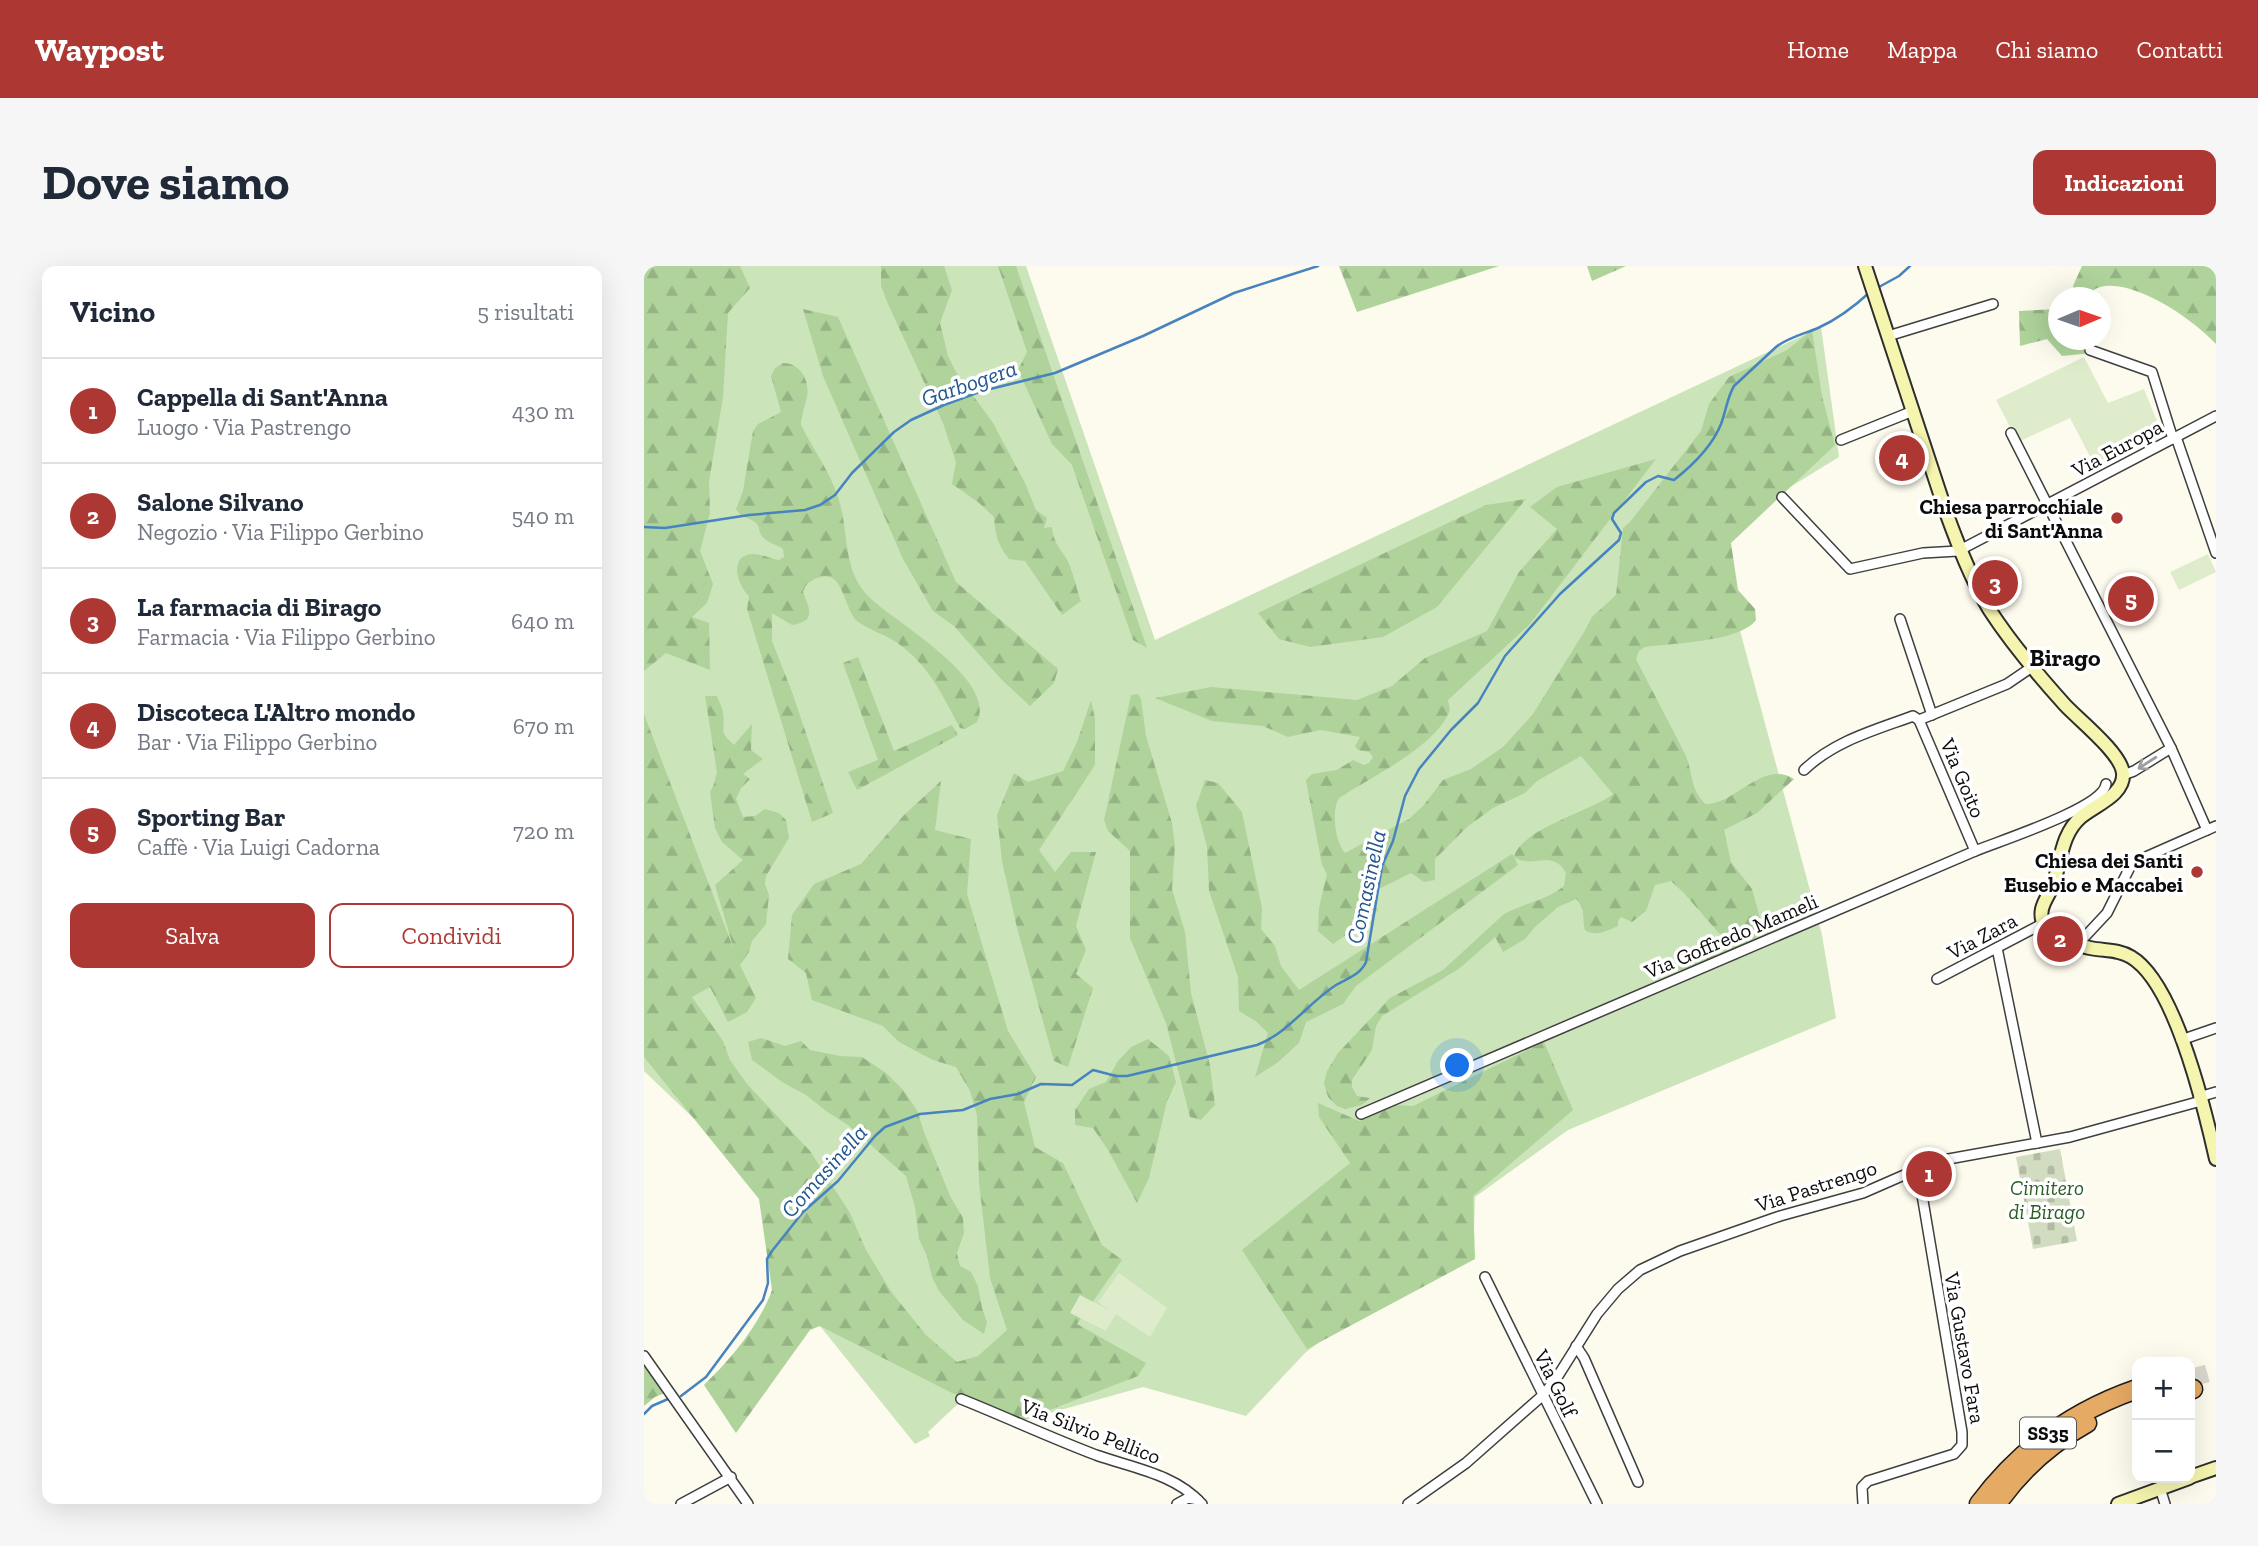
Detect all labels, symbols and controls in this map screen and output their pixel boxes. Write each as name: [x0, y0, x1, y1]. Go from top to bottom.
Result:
text: Waypost: [35, 30, 164, 69]
text: Home: [1787, 35, 1849, 64]
text: Mappa: [1887, 35, 1957, 64]
text: Chi siamo: [1995, 35, 2098, 64]
text: Contatti: [2136, 35, 2223, 64]
button: Indicazioni: [2033, 150, 2216, 215]
text: Dove siamo: [42, 153, 290, 212]
north arrow: [2048, 287, 2111, 350]
text: Vicino: [70, 294, 155, 330]
text: 5 risultati: [477, 298, 574, 326]
water label: Garbogera: [918, 354, 1020, 412]
text: Cappella di Sant'Anna: [137, 381, 388, 413]
text: 1: [88, 397, 98, 425]
text: 430 m: [512, 397, 574, 425]
text: Luogo · Via Pastrengo: [137, 413, 351, 441]
street label: Via Europa: [2066, 414, 2167, 483]
pin: 4: [1879, 432, 1925, 484]
text: Salone Silvano: [137, 486, 304, 518]
place label: Chiesa parrocchiale di Sant'Anna: [1920, 494, 2103, 543]
text: 2: [87, 502, 99, 530]
text: 540 m: [512, 502, 574, 530]
marker: Chiesa parrocchiale di Sant'Anna: [2109, 510, 2125, 526]
text: Negozio · Via Filippo Gerbino: [137, 518, 424, 546]
pin: 3: [1972, 557, 2018, 609]
pin: 5: [2108, 573, 2154, 625]
text: La farmacia di Birago: [137, 591, 381, 623]
text: 3: [87, 607, 99, 635]
text: 640 m: [511, 607, 574, 635]
text: Farmacia · Via Filippo Gerbino: [137, 623, 436, 651]
district label: Birago: [2029, 643, 2101, 672]
text: Discoteca L'Altro mondo: [137, 696, 415, 728]
text: 4: [86, 712, 100, 740]
text: 670 m: [513, 712, 574, 740]
text: Bar · Via Filippo Gerbino: [137, 728, 377, 756]
street label: Via Goito: [1935, 734, 1991, 821]
one-way arrow: [2138, 756, 2158, 770]
text: Sporting Bar: [137, 801, 285, 833]
text: 5: [87, 817, 99, 845]
text: 720 m: [513, 817, 574, 845]
water label: Comasinella: [1340, 828, 1392, 946]
text: Caffè · Via Luigi Cadorna: [137, 833, 380, 861]
place label: Chiesa dei Santi Eusebio e Maccabei: [2004, 848, 2183, 897]
marker: Chiesa dei Santi Eusebio e Maccabei: [2189, 864, 2205, 880]
street label: Via Goffredo Mameli: [1640, 888, 1822, 984]
button: Salva: [70, 903, 315, 968]
button: Condividi: [329, 903, 574, 968]
street label: Via Zara: [1942, 907, 2021, 965]
pin: 2: [2037, 913, 2083, 965]
your location: [1440, 1048, 1474, 1082]
water label: Comasinella: [775, 1119, 873, 1223]
pin: 1: [1906, 1148, 1952, 1200]
street label: Via Pastrengo: [1751, 1155, 1880, 1218]
park label: Cimitero di Birago: [2009, 1175, 2085, 1224]
street label: Via Gustavo Fara: [1939, 1269, 1991, 1426]
street label: Via Golf: [1529, 1344, 1583, 1422]
map controls: [2132, 1357, 2195, 1483]
button: +: [2132, 1357, 2195, 1420]
street label: Via Silvio Pellico: [1017, 1393, 1164, 1469]
road number: SS35: [2020, 1418, 2076, 1448]
button: −: [2132, 1420, 2195, 1483]

